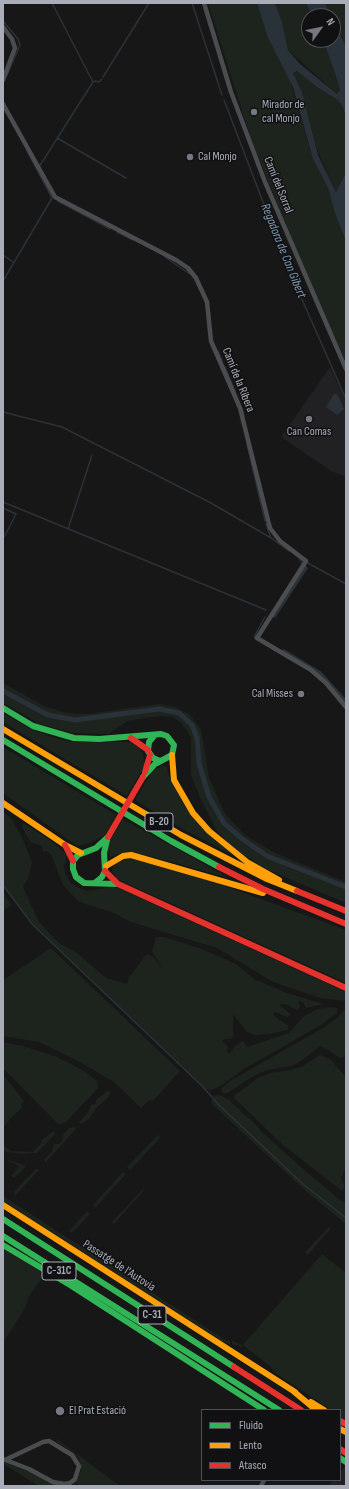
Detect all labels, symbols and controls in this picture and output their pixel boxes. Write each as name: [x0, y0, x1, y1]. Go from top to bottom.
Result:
north arrow: [301, 8, 341, 48]
text: N: [324, 16, 338, 28]
place label: Mirador de cal Monjo: [262, 98, 304, 126]
marker: Mirador de cal Monjo: [249, 107, 259, 117]
place label: Cal Monjo: [198, 150, 237, 164]
marker: Cal Monjo: [185, 152, 195, 162]
street label: Camí del Sorral: [260, 155, 296, 215]
water label: Regadora de Can Gibert: [257, 201, 309, 301]
street label: Camí de la Ribera: [219, 346, 257, 414]
marker: Can Comas: [304, 414, 314, 424]
place label: Can Comas: [287, 425, 331, 439]
place label: Cal Misses: [252, 687, 293, 701]
marker: Cal Misses: [296, 689, 306, 699]
road number: B-20: [145, 813, 173, 831]
street label: Passatge de l'Autovia: [80, 1237, 158, 1295]
road number: C-31C: [42, 1262, 76, 1280]
road number: C-31: [138, 1306, 166, 1324]
place label: El Prat Estació: [69, 1404, 126, 1418]
marker: El Prat Estació: [54, 1405, 66, 1417]
legend: [201, 1409, 341, 1481]
text: Fluido: [239, 1418, 263, 1433]
text: Lento: [239, 1438, 262, 1453]
text: Atasco: [239, 1458, 266, 1473]

